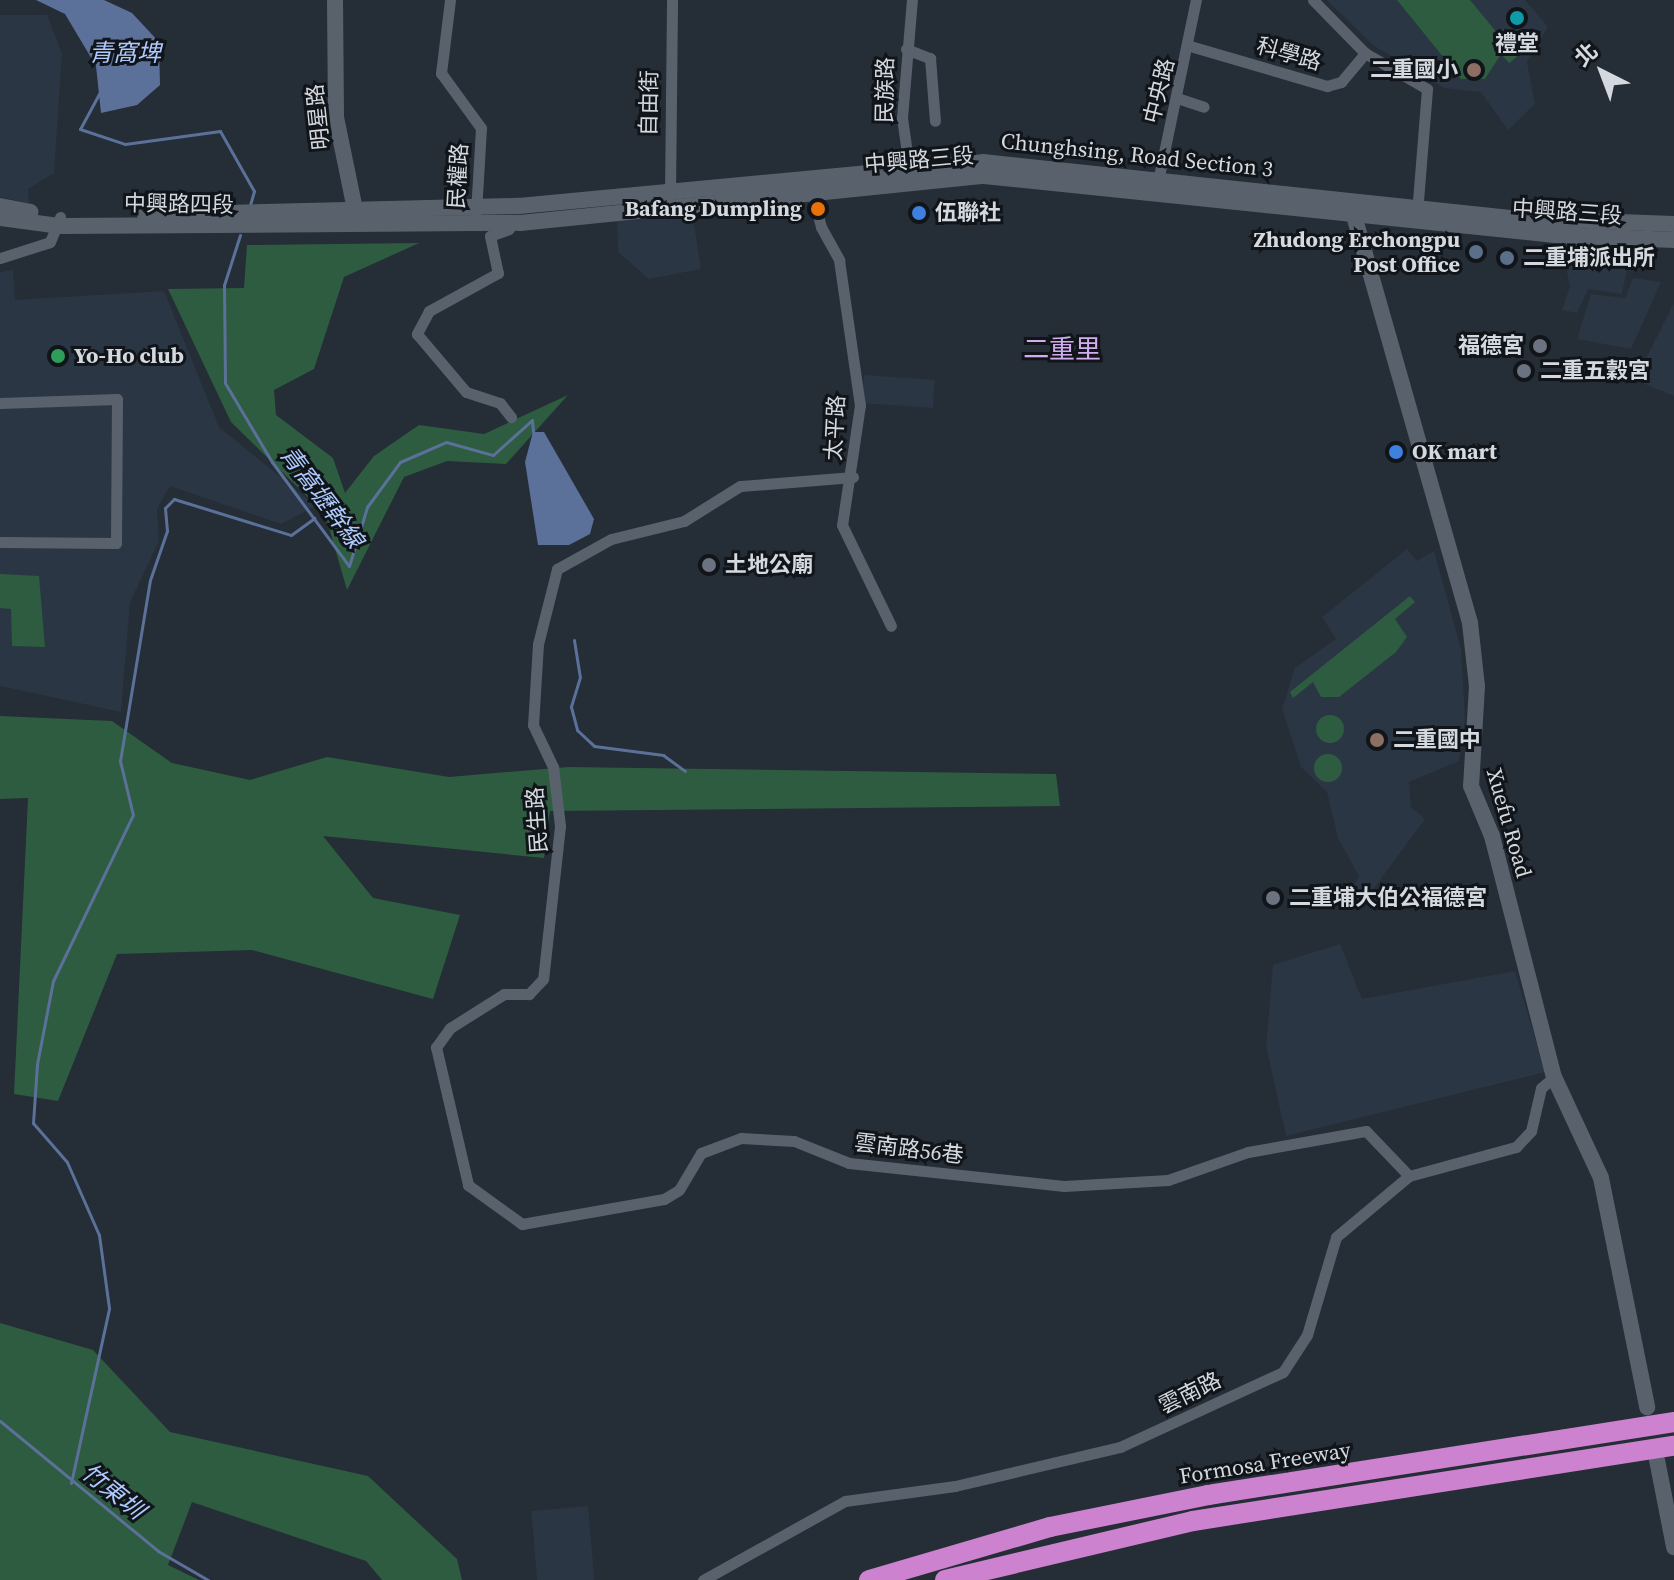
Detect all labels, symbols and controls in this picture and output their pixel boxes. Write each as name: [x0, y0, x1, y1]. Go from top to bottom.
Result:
marker: 禮堂: [1508, 9, 1526, 27]
place label: 禮堂: [1495, 31, 1539, 57]
street label: 科學路: [1254, 32, 1324, 76]
north arrow: [1562, 32, 1642, 112]
text: 北: [1568, 36, 1604, 73]
water label: 青窩埤: [89, 39, 161, 67]
street label: 中央路: [1138, 56, 1180, 126]
street label: 民族路: [871, 57, 899, 123]
place label: 二重國小: [1370, 57, 1458, 83]
marker: 二重國小: [1465, 61, 1483, 79]
street label: 自由街: [635, 70, 663, 136]
street label: 明星路: [301, 83, 335, 151]
street label: Chunghsing, Road Section 3: [1000, 128, 1274, 182]
street label: 民權路: [443, 142, 473, 210]
street label: 中興路三段: [863, 142, 975, 178]
street label: 中興路四段: [124, 190, 234, 218]
street label: 中興路三段: [1511, 195, 1623, 229]
place label: Bafang Dumpling: [625, 196, 802, 222]
marker: Bafang Dumpling: [809, 200, 827, 218]
place label: 伍聯社: [935, 200, 1001, 226]
marker: 伍聯社: [910, 204, 928, 222]
place label: Zhudong Erchongpu Post Office: [1253, 226, 1460, 278]
marker: Zhudong Erchongpu Post Office: [1467, 243, 1485, 261]
place label: 二重埔派出所: [1523, 245, 1655, 271]
marker: 二重埔派出所: [1498, 249, 1516, 267]
place label: 福德宮: [1458, 333, 1524, 359]
district label: 二重里: [1023, 334, 1101, 366]
marker: 福德宮: [1531, 337, 1549, 355]
place label: Yo-Ho club: [74, 343, 184, 369]
marker: Yo-Ho club: [49, 347, 67, 365]
place label: 二重五穀宮: [1540, 358, 1650, 384]
marker: 二重五穀宮: [1515, 362, 1533, 380]
street label: 太平路: [820, 394, 850, 462]
place label: OK mart: [1412, 439, 1497, 465]
water label: 青窩壢幹線: [274, 440, 370, 554]
marker: OK mart: [1387, 443, 1405, 461]
place label: 土地公廟: [725, 552, 813, 578]
marker: 土地公廟: [700, 556, 718, 574]
place label: 二重國中: [1393, 727, 1481, 753]
marker: 二重國中: [1368, 731, 1386, 749]
street label: Xuefu Road: [1481, 765, 1537, 881]
street label: 民生路: [522, 786, 552, 854]
place label: 二重埔大伯公福德宮: [1289, 885, 1487, 911]
marker: 二重埔大伯公福德宮: [1264, 889, 1282, 907]
street label: 雲南路56巷: [853, 1129, 965, 1169]
street label: 雲南路: [1155, 1367, 1225, 1419]
street label: Formosa Freeway: [1177, 1436, 1353, 1490]
water label: 竹東圳: [76, 1457, 150, 1525]

